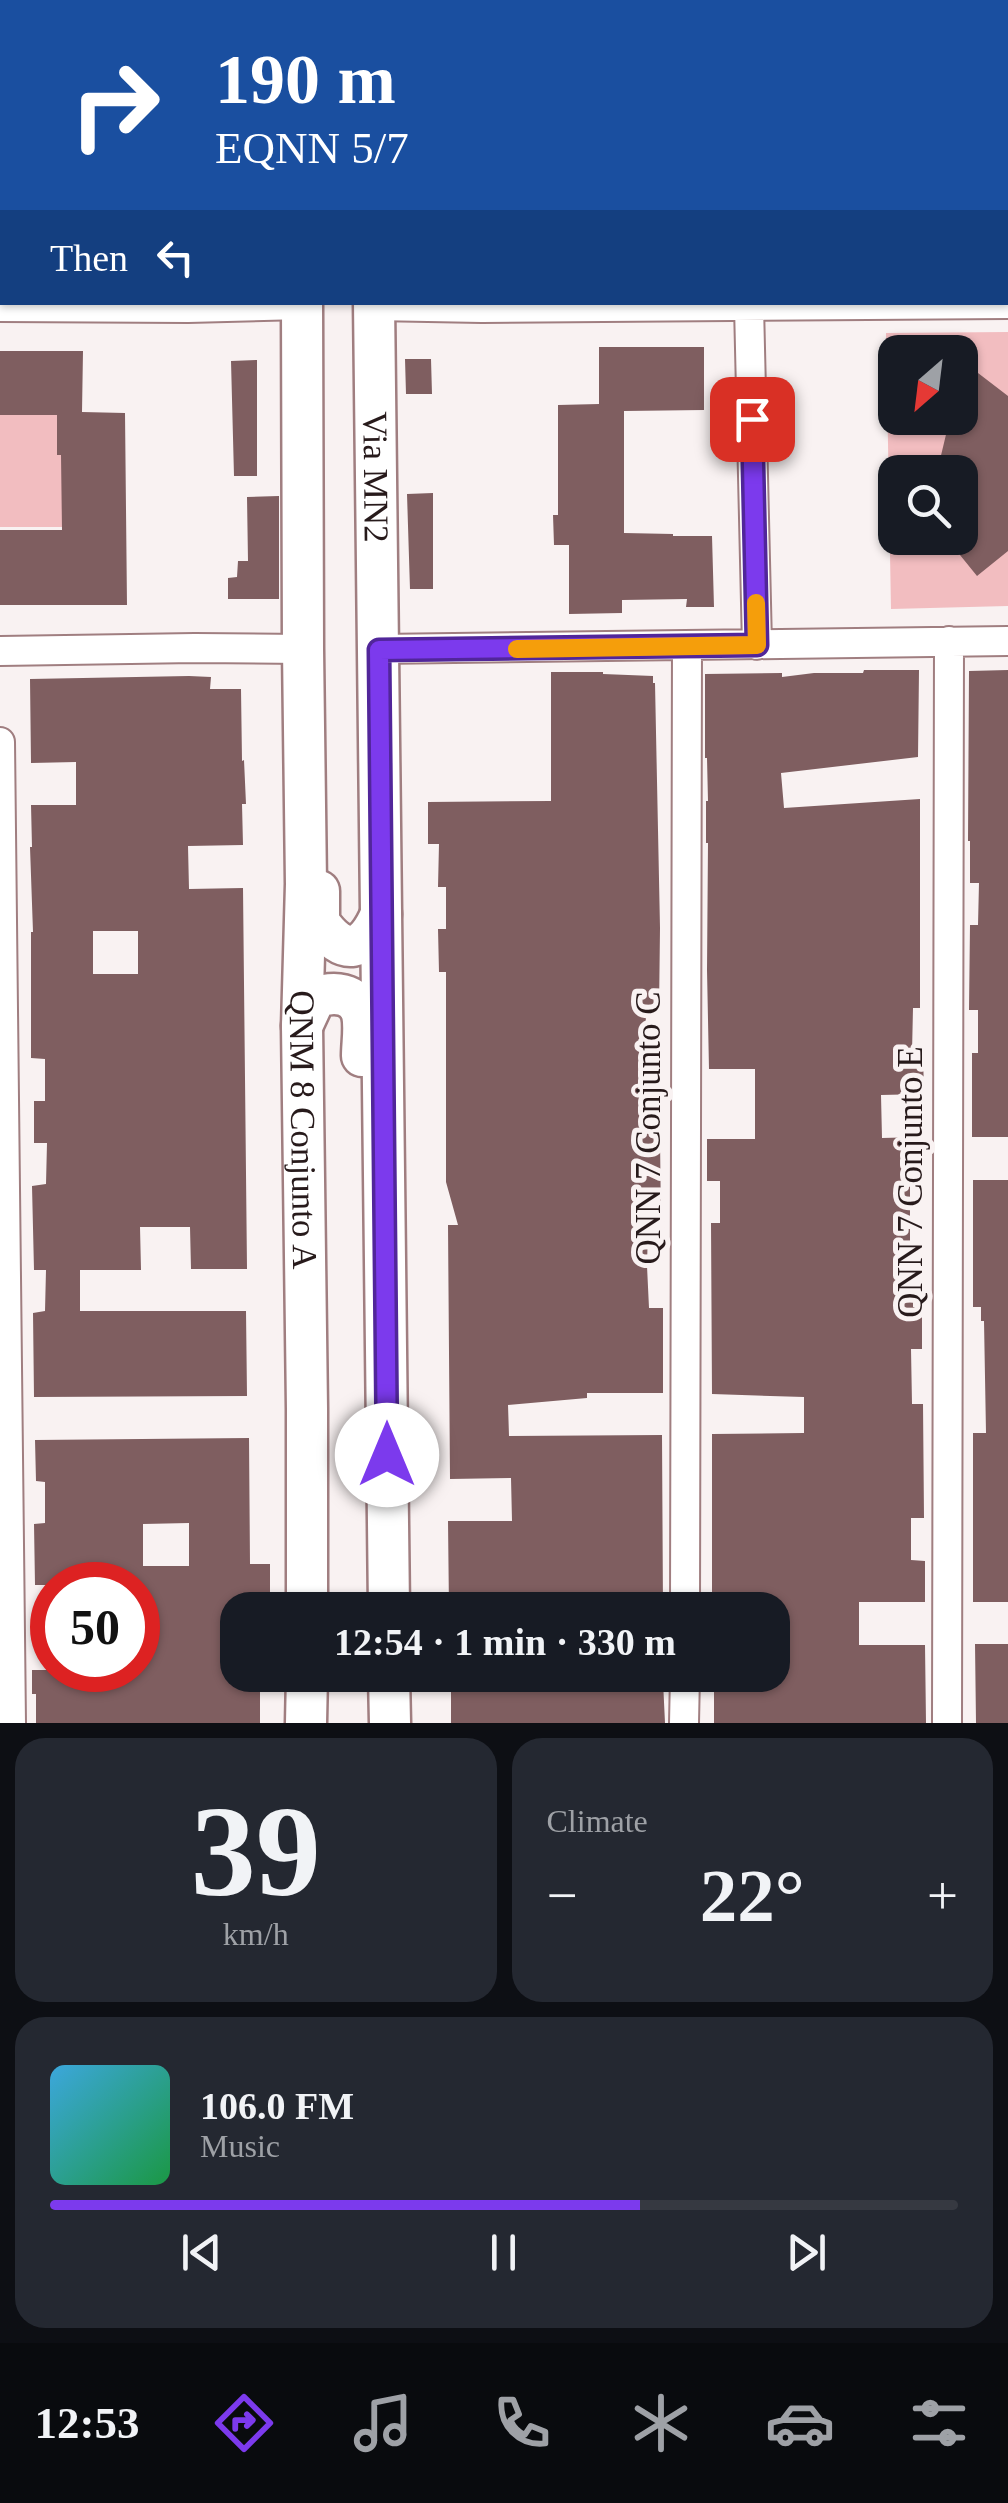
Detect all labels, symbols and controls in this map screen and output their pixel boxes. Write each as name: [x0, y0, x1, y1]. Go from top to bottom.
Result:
icon: right: [50, 40, 180, 170]
text: 190 m: [215, 41, 396, 118]
text: EQNN 5/7: [215, 123, 409, 173]
icon: left: [148, 230, 203, 285]
text: Then: [50, 237, 128, 279]
north arrow: [878, 335, 978, 435]
map controls: [878, 335, 978, 555]
pin: [710, 377, 795, 462]
icon: arrive: [725, 392, 780, 447]
street label: Via MN2: [356, 411, 396, 543]
button: search: [878, 455, 978, 555]
street label: QNM 8 Conjunto A: [282, 990, 325, 1270]
street label: QNN 7 Conjunto C: [629, 991, 668, 1265]
street label: QNN 7 Conjunto E: [891, 1046, 930, 1318]
position arrow: [335, 1403, 439, 1507]
speed limit sign: 50: [30, 1562, 160, 1692]
text: 12:54 · 1 min · 330 m: [334, 1621, 676, 1663]
text: 39: [191, 1779, 321, 1923]
text: Climate: [547, 1803, 648, 1839]
text: 22°: [700, 1854, 805, 1937]
text: −: [547, 1865, 578, 1926]
text: +: [927, 1865, 958, 1926]
text: km/h: [223, 1916, 289, 1952]
text: 106.0 FM: [200, 2085, 354, 2127]
text: Music: [200, 2128, 280, 2164]
icon: previous: [174, 2225, 229, 2280]
icon: pause: [476, 2225, 531, 2280]
icon: next: [779, 2225, 834, 2280]
icon: directions: [209, 2388, 279, 2458]
icon: music: [348, 2388, 418, 2458]
icon: phone: [487, 2388, 557, 2458]
icon: climate: [626, 2388, 696, 2458]
icon: car: [765, 2388, 835, 2458]
icon: filters: [904, 2388, 974, 2458]
text: 12:53: [35, 2398, 140, 2448]

